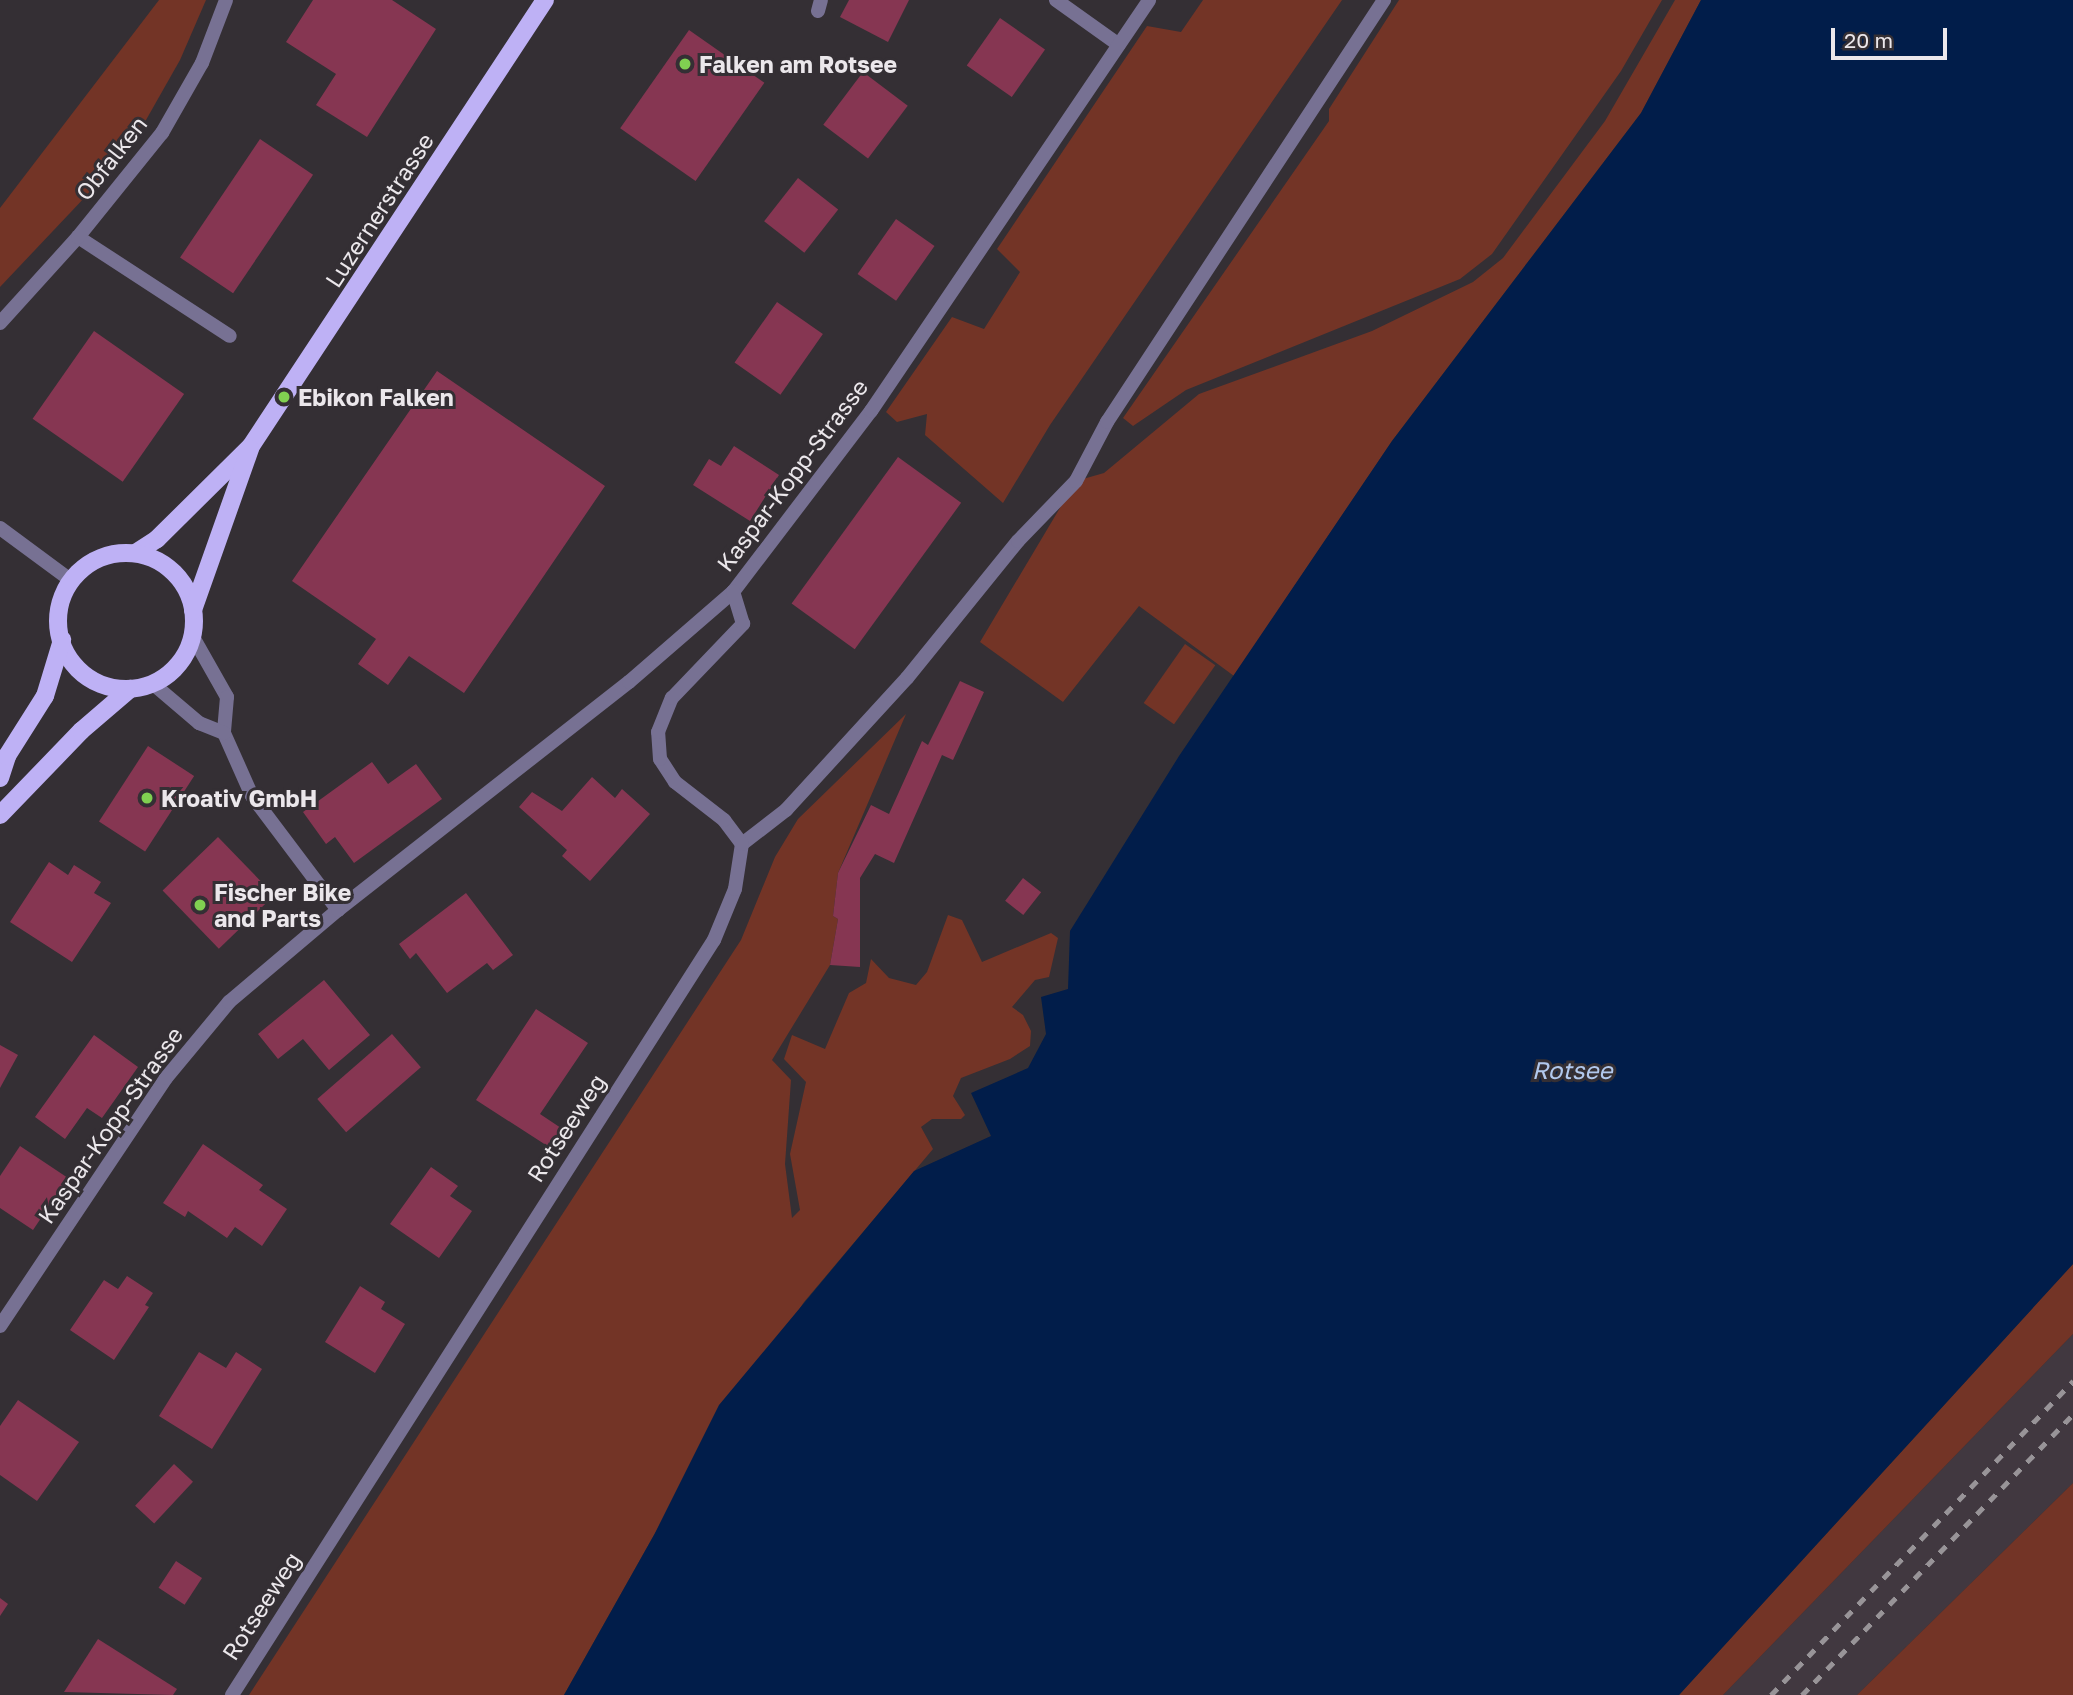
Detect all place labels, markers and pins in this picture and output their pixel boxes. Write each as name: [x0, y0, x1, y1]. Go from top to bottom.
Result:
place label: Falken am Rotsee: [699, 50, 897, 78]
marker: Falken am Rotsee: [677, 56, 693, 72]
place label: Ebikon Falken: [298, 383, 454, 411]
marker: Ebikon Falken: [276, 389, 292, 405]
place label: Kroativ GmbH: [161, 784, 317, 812]
marker: Kroativ GmbH: [139, 790, 155, 806]
place label: Fischer Bike and Parts: [214, 878, 351, 932]
marker: Fischer Bike and Parts: [192, 897, 208, 913]

